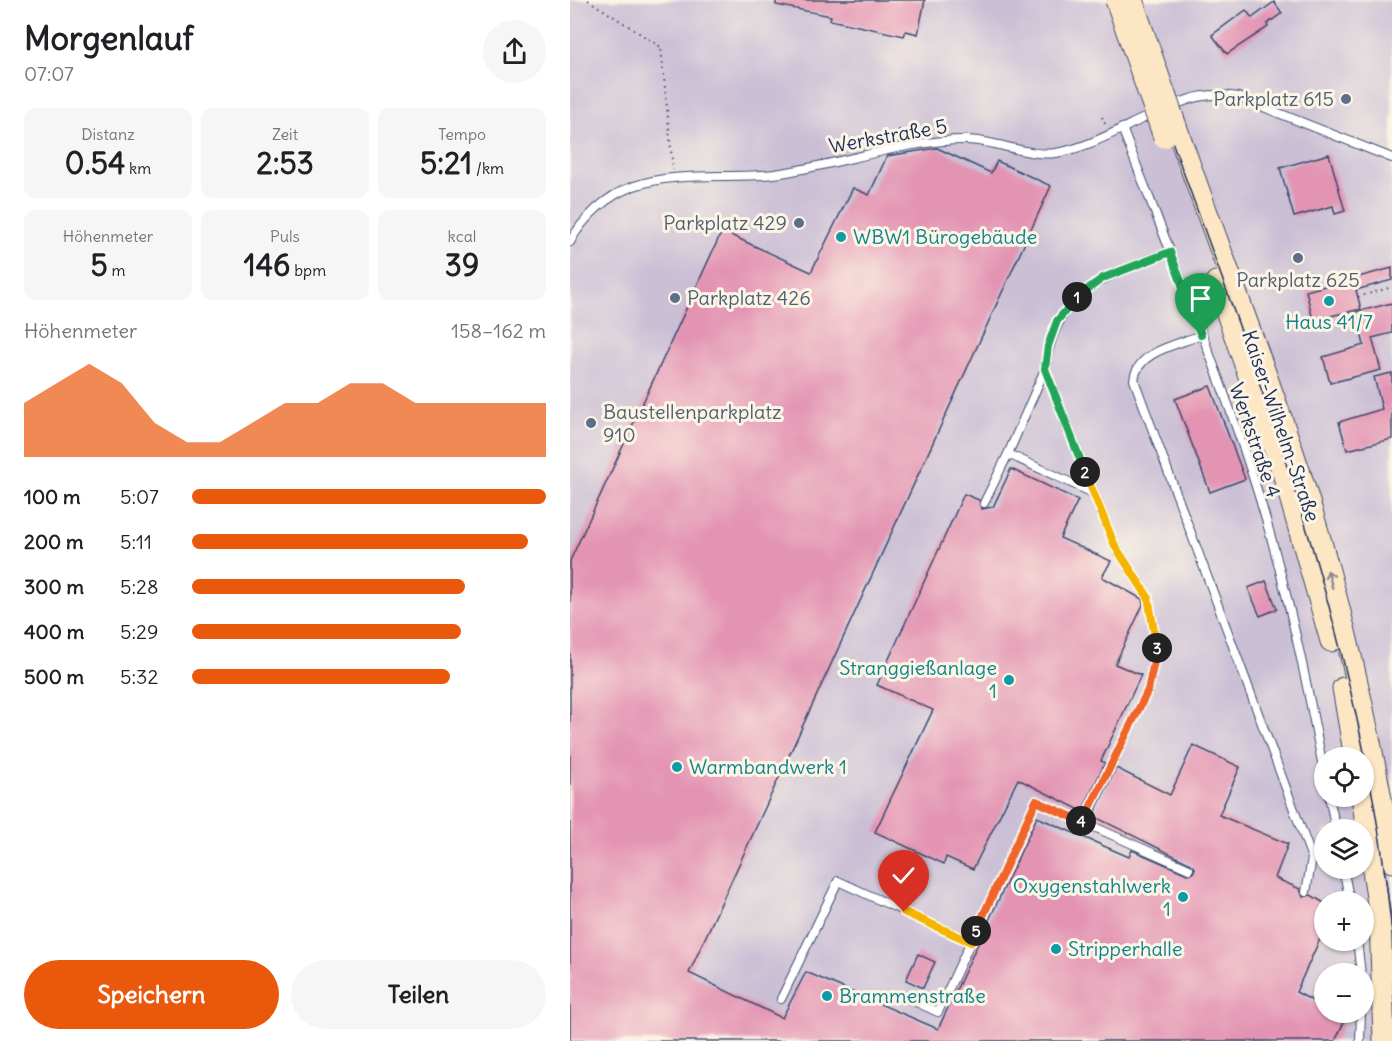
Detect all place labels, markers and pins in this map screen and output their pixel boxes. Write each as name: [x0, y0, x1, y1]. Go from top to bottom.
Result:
place label: Parkplatz 615: [1213, 86, 1334, 111]
marker: Parkplatz 615: [1339, 92, 1353, 106]
place label: Parkplatz 429: [663, 210, 787, 235]
marker: Parkplatz 429: [792, 216, 806, 230]
place label: WBW1 Bürogebäude: [853, 224, 1037, 249]
marker: WBW1 Bürogebäude: [834, 230, 848, 244]
marker: Parkplatz 625: [1291, 251, 1305, 265]
place label: Parkplatz 625: [1236, 267, 1360, 292]
pin: [1175, 273, 1226, 335]
pin: 1: [1062, 282, 1092, 312]
place label: Parkplatz 426: [687, 285, 811, 310]
marker: Parkplatz 426: [668, 291, 682, 305]
marker: Haus 41/7: [1322, 294, 1336, 308]
place label: Haus 41/7: [1285, 309, 1373, 334]
place label: Baustellenparkplatz 910: [603, 399, 782, 447]
marker: Baustellenparkplatz 910: [584, 416, 598, 430]
pin: 2: [1070, 457, 1100, 487]
pin: 3: [1142, 633, 1172, 663]
place label: Stranggießanlage 1: [839, 655, 997, 703]
marker: Stranggießanlage 1: [1002, 673, 1016, 687]
place label: Warmbandwerk 1: [689, 754, 847, 779]
marker: Warmbandwerk 1: [670, 760, 684, 774]
pin: 4: [1066, 806, 1096, 836]
pin: [878, 850, 929, 912]
place label: Oxygenstahlwerk 1: [1013, 873, 1171, 921]
marker: Oxygenstahlwerk 1: [1176, 890, 1190, 904]
pin: 5: [961, 916, 991, 946]
place label: Stripperhalle: [1068, 936, 1183, 961]
marker: Stripperhalle: [1049, 942, 1063, 956]
place label: Brammenstraße: [839, 983, 986, 1008]
marker: Brammenstraße: [820, 989, 834, 1003]

